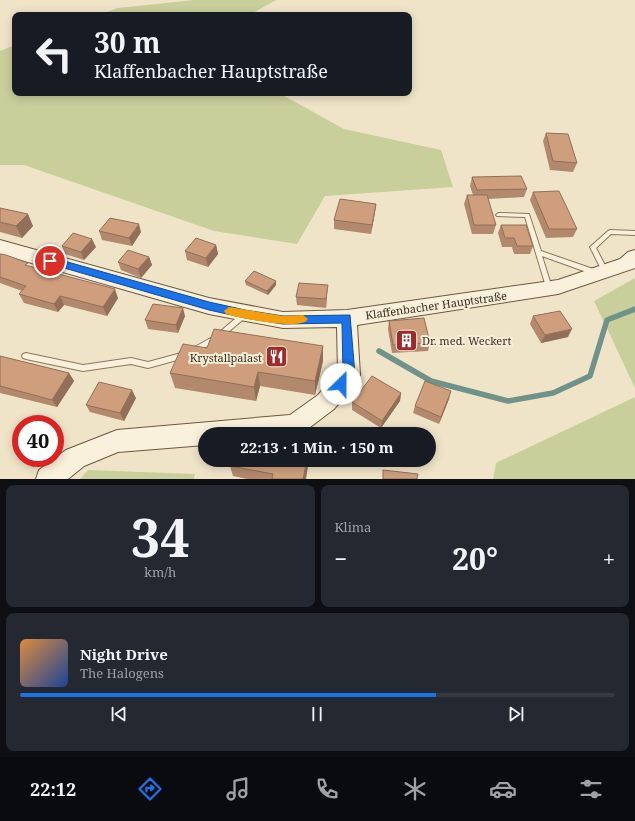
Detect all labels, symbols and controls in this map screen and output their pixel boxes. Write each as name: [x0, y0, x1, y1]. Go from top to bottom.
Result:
text: 30 m: [94, 23, 161, 61]
icon: left: [28, 28, 80, 80]
text: Klaffenbacher Hauptstraße: [94, 59, 328, 83]
pin: [33, 244, 67, 278]
icon: arrive: [39, 250, 61, 272]
street label: Klaffenbacher Hauptstraße: [364, 288, 508, 322]
building icon: Dr. med. Weckert: [394, 327, 420, 353]
place label: Dr. med. Weckert: [422, 333, 511, 348]
restaurant icon: Krystallpalast: [264, 344, 290, 370]
place label: Krystallpalast: [190, 350, 262, 365]
position arrow: [320, 363, 362, 405]
speed limit sign: 40: [12, 415, 64, 467]
text: 22:13 · 1 Min. · 150 m: [240, 437, 394, 457]
text: 34: [131, 501, 190, 572]
text: Klima: [335, 518, 371, 536]
text: 20°: [452, 538, 498, 579]
text: −: [335, 543, 347, 573]
text: +: [603, 543, 615, 573]
text: km/h: [144, 563, 176, 581]
text: Night Drive: [80, 644, 168, 664]
text: The Halogens: [80, 664, 164, 682]
icon: previous: [108, 703, 130, 725]
icon: pause: [306, 703, 328, 725]
icon: next: [505, 703, 527, 725]
icon: directions: [136, 775, 164, 803]
icon: music: [224, 775, 252, 803]
icon: phone: [313, 775, 341, 803]
icon: climate: [401, 775, 429, 803]
icon: car: [489, 775, 517, 803]
icon: filters: [577, 775, 605, 803]
text: 22:12: [30, 777, 76, 801]

